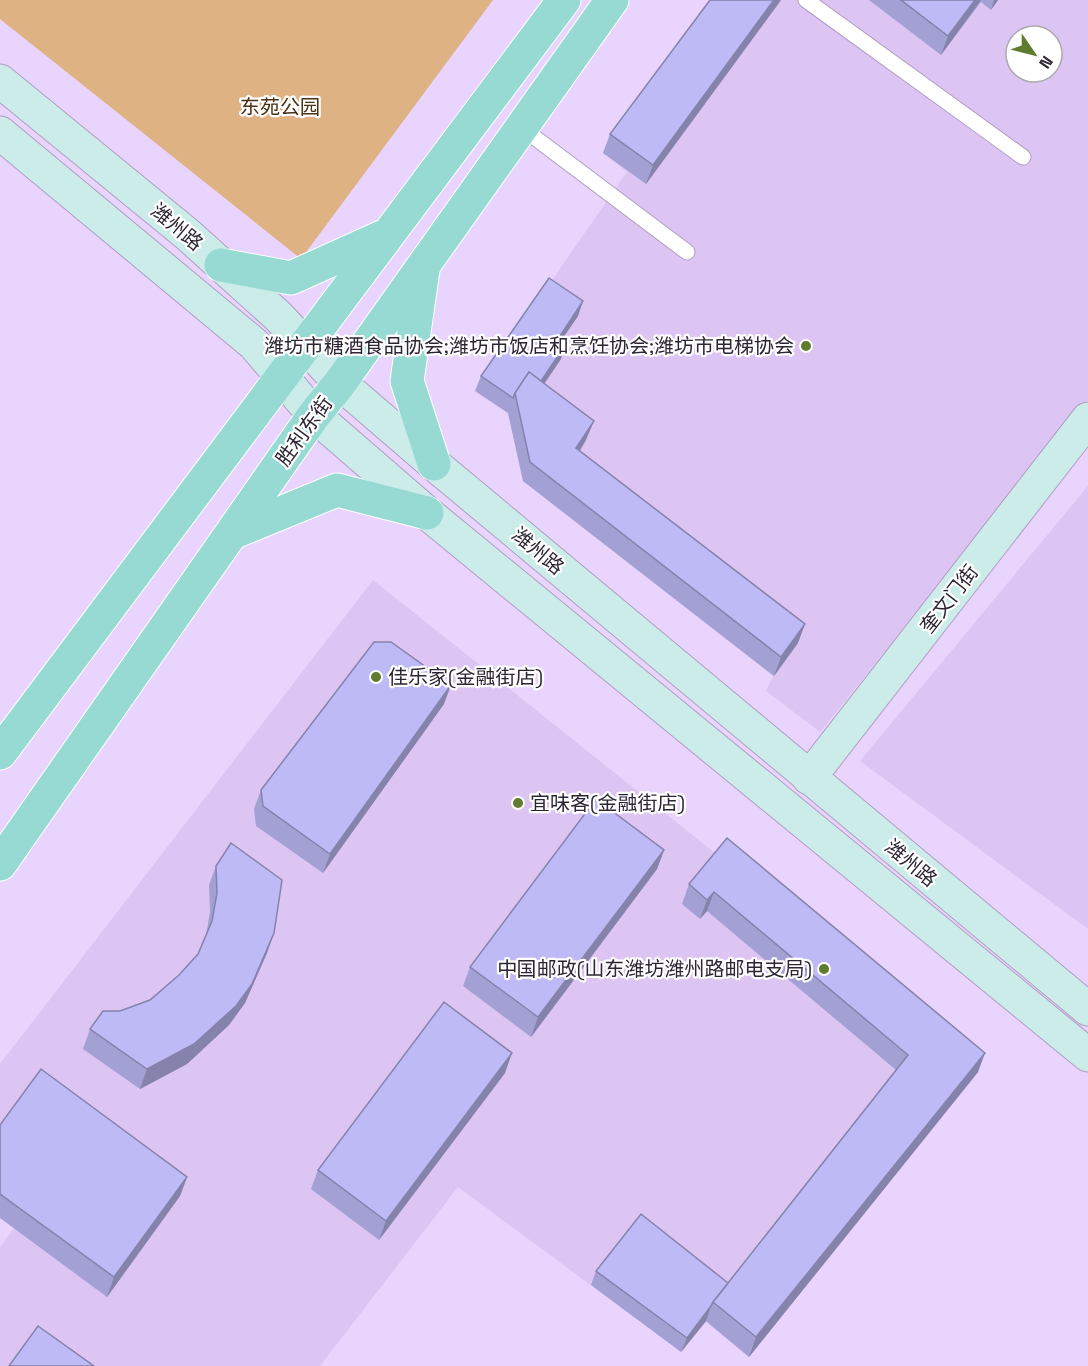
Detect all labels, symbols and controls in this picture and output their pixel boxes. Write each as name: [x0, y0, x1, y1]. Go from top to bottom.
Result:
north arrow: [1004, 24, 1064, 84]
text: N: [1034, 52, 1058, 73]
park label: 东苑公园: [240, 94, 320, 120]
street label: 潍州路: [146, 198, 208, 256]
place label: 潍坊市糖酒食品协会;潍坊市饭店和烹饪协会;潍坊市电梯协会: [264, 333, 794, 359]
marker: 潍坊市糖酒食品协会;潍坊市饭店和烹饪协会;潍坊市电梯协会: [799, 339, 813, 353]
street label: 胜利东街: [270, 391, 338, 471]
street label: 潍州路: [507, 522, 569, 580]
street label: 奎文门街: [914, 559, 984, 639]
place label: 佳乐家(金融街店): [388, 664, 543, 690]
marker: 佳乐家(金融街店): [369, 670, 383, 684]
place label: 宜味客(金融街店): [530, 790, 685, 816]
marker: 宜味客(金融街店): [511, 796, 525, 810]
street label: 潍州路: [880, 834, 942, 892]
place label: 中国邮政(山东潍坊潍州路邮电支局): [497, 956, 812, 982]
marker: 中国邮政(山东潍坊潍州路邮电支局): [817, 962, 831, 976]

